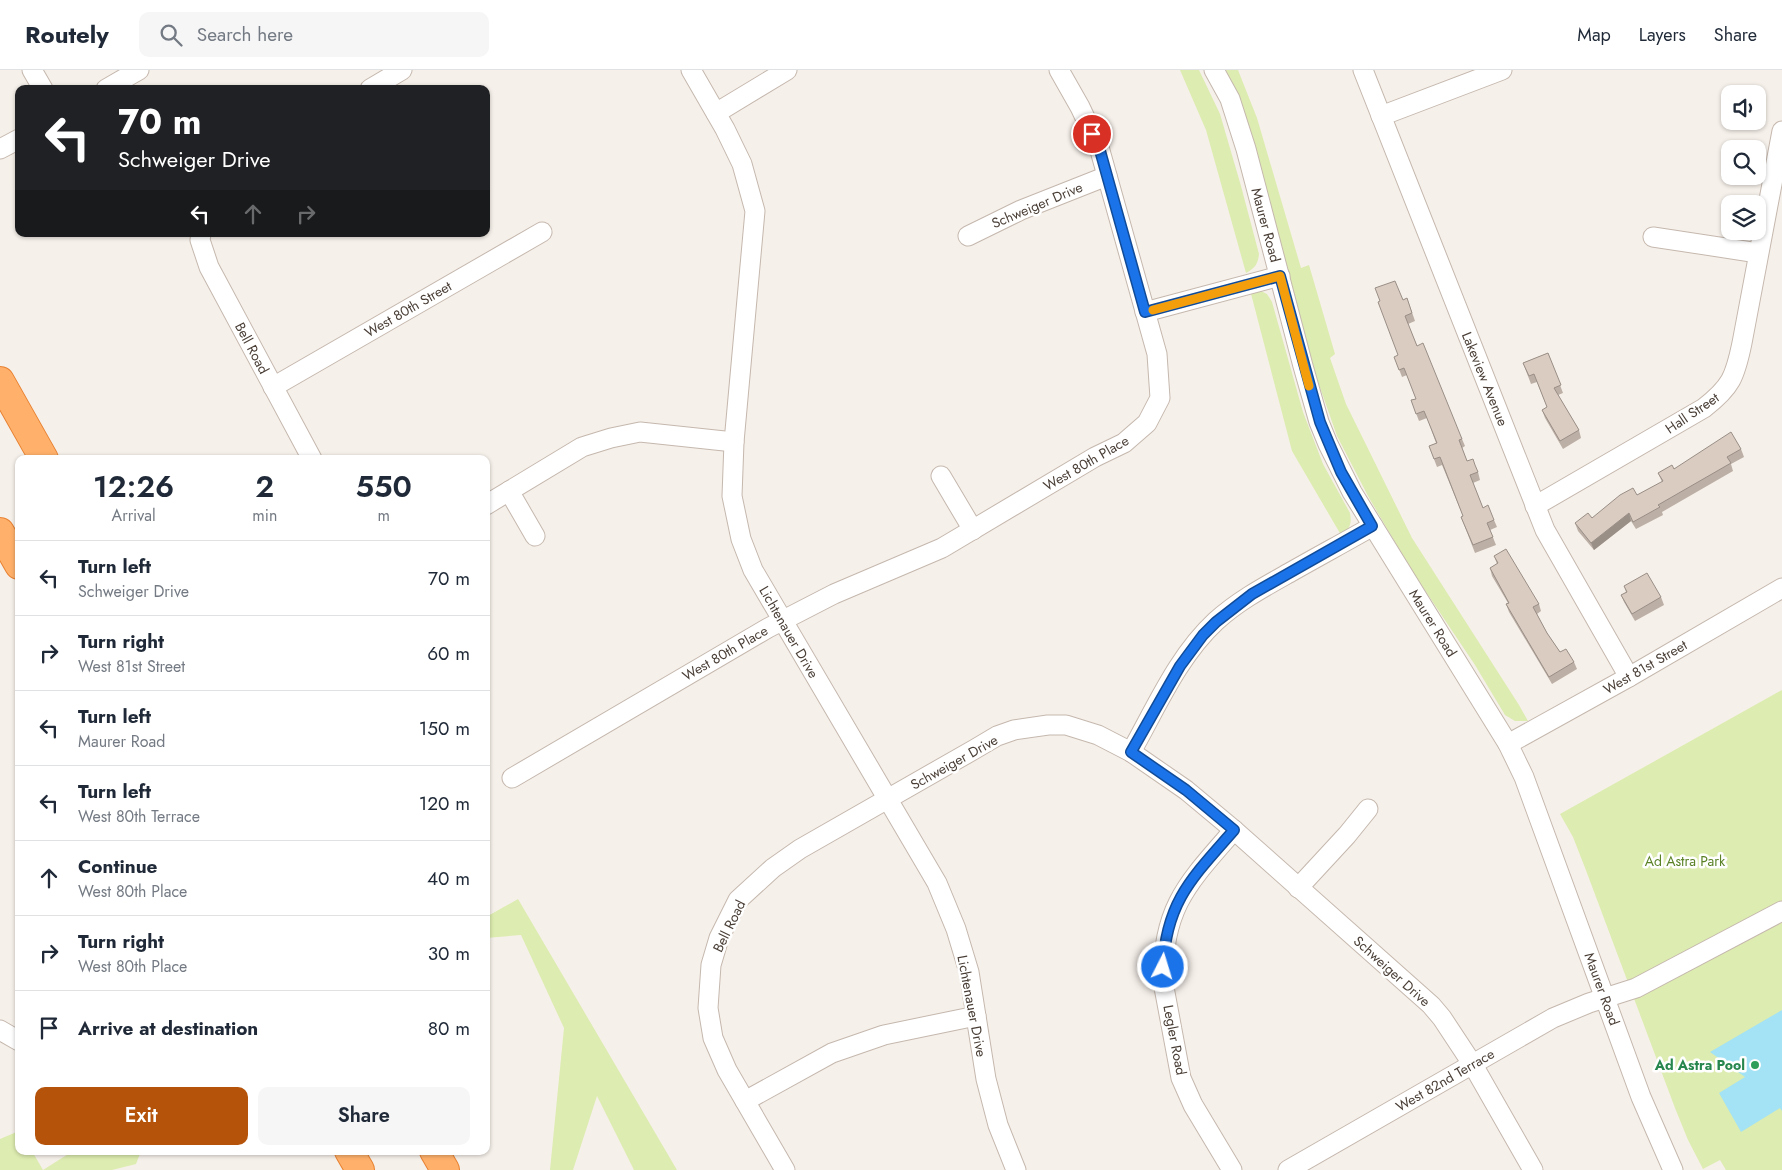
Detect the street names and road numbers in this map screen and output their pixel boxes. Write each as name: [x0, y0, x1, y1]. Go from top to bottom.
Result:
street label: Schweiger Drive: [988, 177, 1086, 233]
street label: Maurer Road: [1246, 185, 1286, 265]
street label: West 80th Street: [361, 276, 456, 342]
street label: Bell Road: [230, 319, 274, 377]
street label: Lakeview Avenue: [1457, 329, 1513, 429]
street label: Hall Street: [1661, 387, 1723, 438]
street label: West 80th Place: [1040, 430, 1132, 496]
street label: Lichtenauer Drive: [755, 582, 823, 682]
street label: Maurer Road: [1404, 585, 1462, 661]
street label: West 80th Place: [679, 620, 771, 686]
street label: West 81st Street: [1599, 635, 1691, 699]
street label: Schweiger Drive: [907, 730, 1001, 794]
street label: Bell Road: [708, 897, 750, 955]
street label: Schweiger Drive: [1349, 931, 1435, 1011]
street label: Maurer Road: [1580, 950, 1624, 1028]
street label: Lichtenauer Drive: [952, 953, 992, 1059]
street label: Legler Road: [1158, 1003, 1192, 1077]
street label: West 82nd Terrace: [1392, 1044, 1498, 1116]

